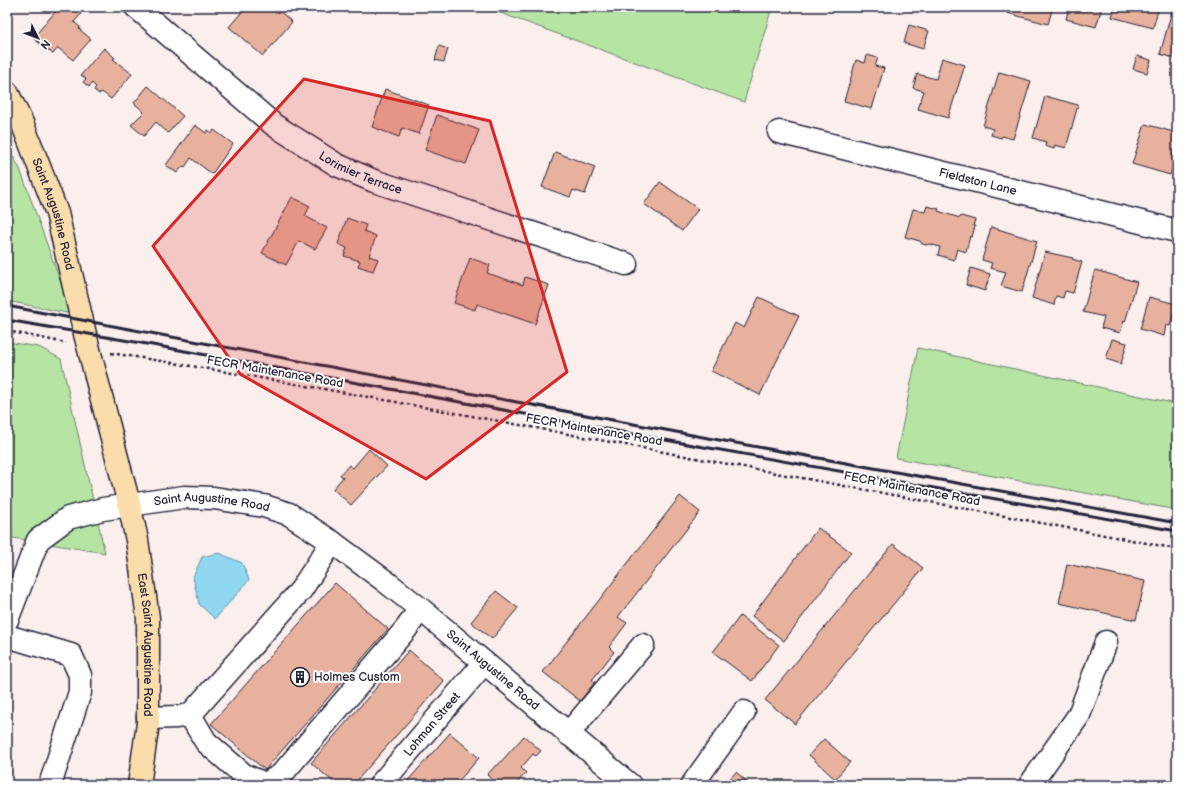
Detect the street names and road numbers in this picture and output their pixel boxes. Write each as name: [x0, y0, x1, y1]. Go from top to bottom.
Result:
street label: Lorimier Terrace: [316, 148, 404, 197]
street label: Saint Augustine Road: [29, 156, 77, 272]
street label: Fieldston Lane: [937, 165, 1019, 198]
street label: FECR Maintenance Road: [206, 353, 345, 391]
street label: FECR Maintenance Road: [525, 411, 664, 449]
street label: FECR Maintenance Road: [843, 468, 982, 510]
street label: Saint Augustine Road: [153, 490, 272, 515]
street label: East Saint Augustine Road: [134, 572, 156, 717]
street label: Saint Augustine Road: [444, 627, 543, 713]
street label: Lohman Street: [400, 689, 464, 759]

